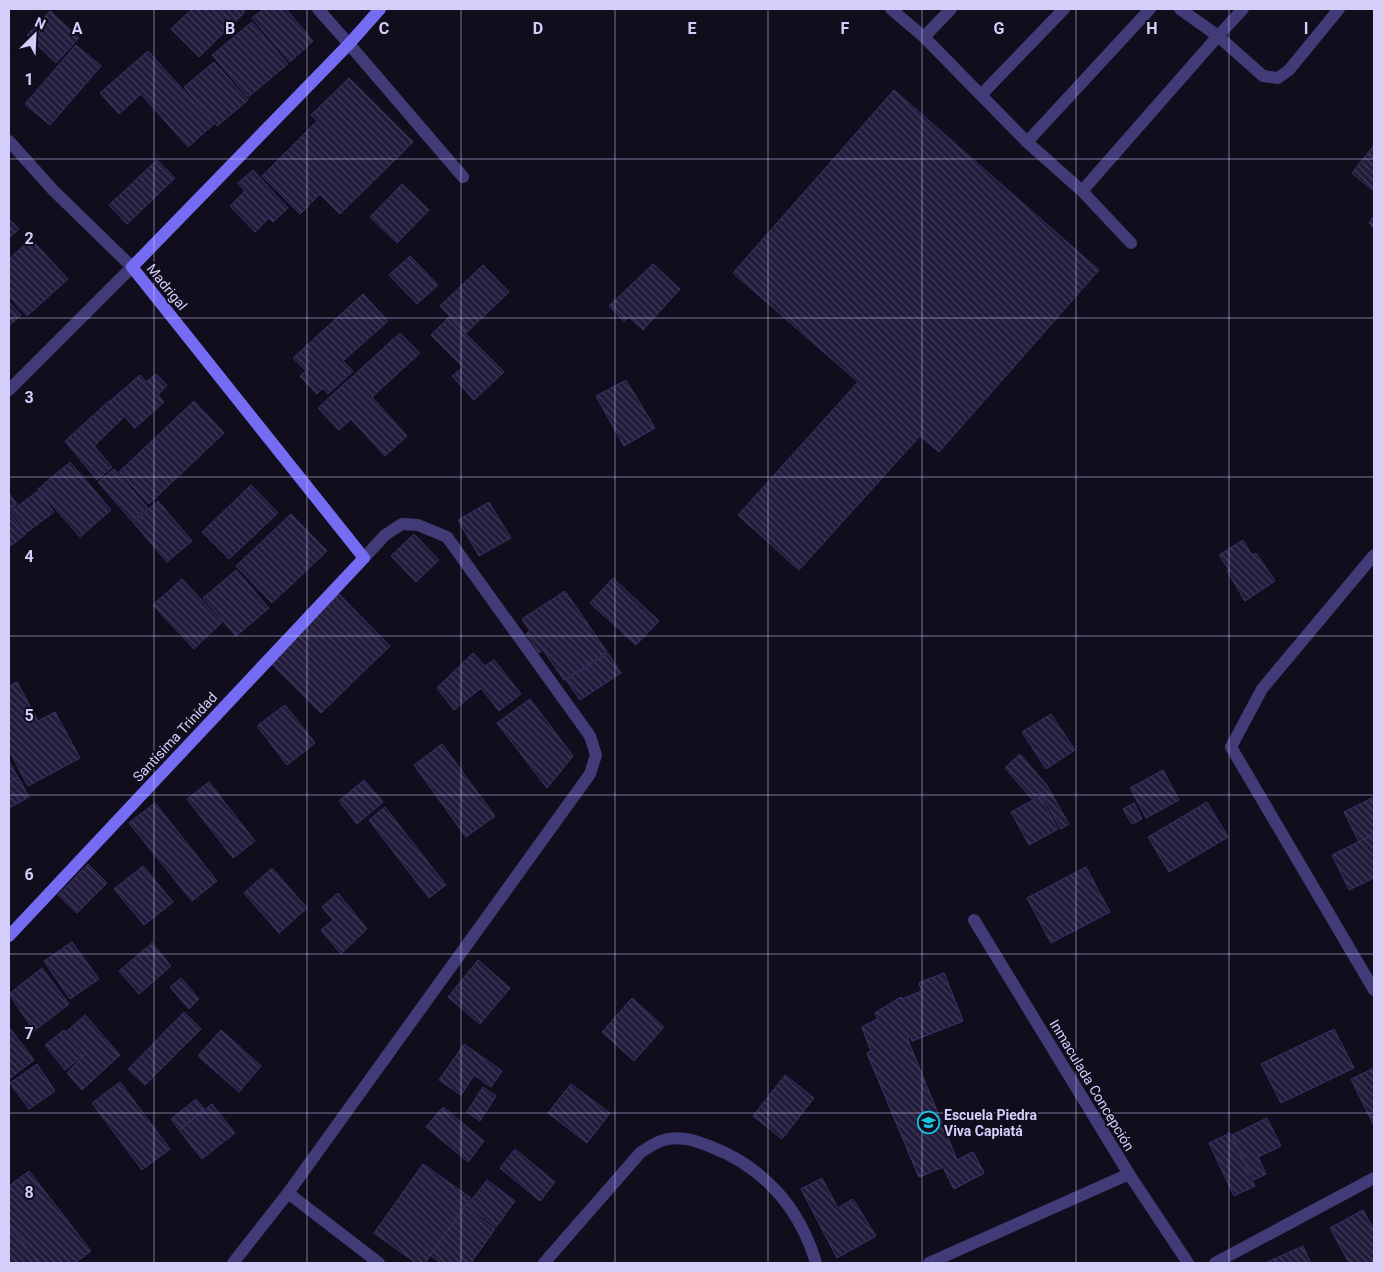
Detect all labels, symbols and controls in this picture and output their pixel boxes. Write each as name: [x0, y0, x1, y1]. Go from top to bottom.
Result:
north arrow: [10, 10, 60, 60]
text: N: [33, 14, 48, 32]
text: A: [72, 19, 83, 38]
text: B: [225, 19, 235, 38]
text: C: [379, 19, 389, 38]
text: D: [533, 19, 543, 38]
text: E: [688, 19, 697, 38]
text: F: [841, 19, 850, 38]
text: G: [994, 19, 1005, 38]
text: H: [1146, 19, 1158, 38]
text: I: [1304, 19, 1308, 38]
text: 1: [24, 70, 34, 89]
text: 2: [24, 229, 34, 248]
street label: Madrigal: [144, 261, 190, 313]
text: 3: [24, 388, 34, 407]
text: 4: [24, 547, 34, 566]
street label: Santísima Trinidad: [130, 689, 220, 785]
text: 5: [24, 706, 34, 725]
text: 6: [24, 865, 34, 884]
street label: Inmaculada Concepción: [1046, 1016, 1138, 1154]
text: 7: [24, 1024, 34, 1043]
place label: Escuela Piedra Viva Capiatá: [944, 1107, 1038, 1139]
school or university icon: Escuela Piedra Viva Capiatá: [916, 1111, 940, 1135]
text: 8: [24, 1183, 34, 1202]

